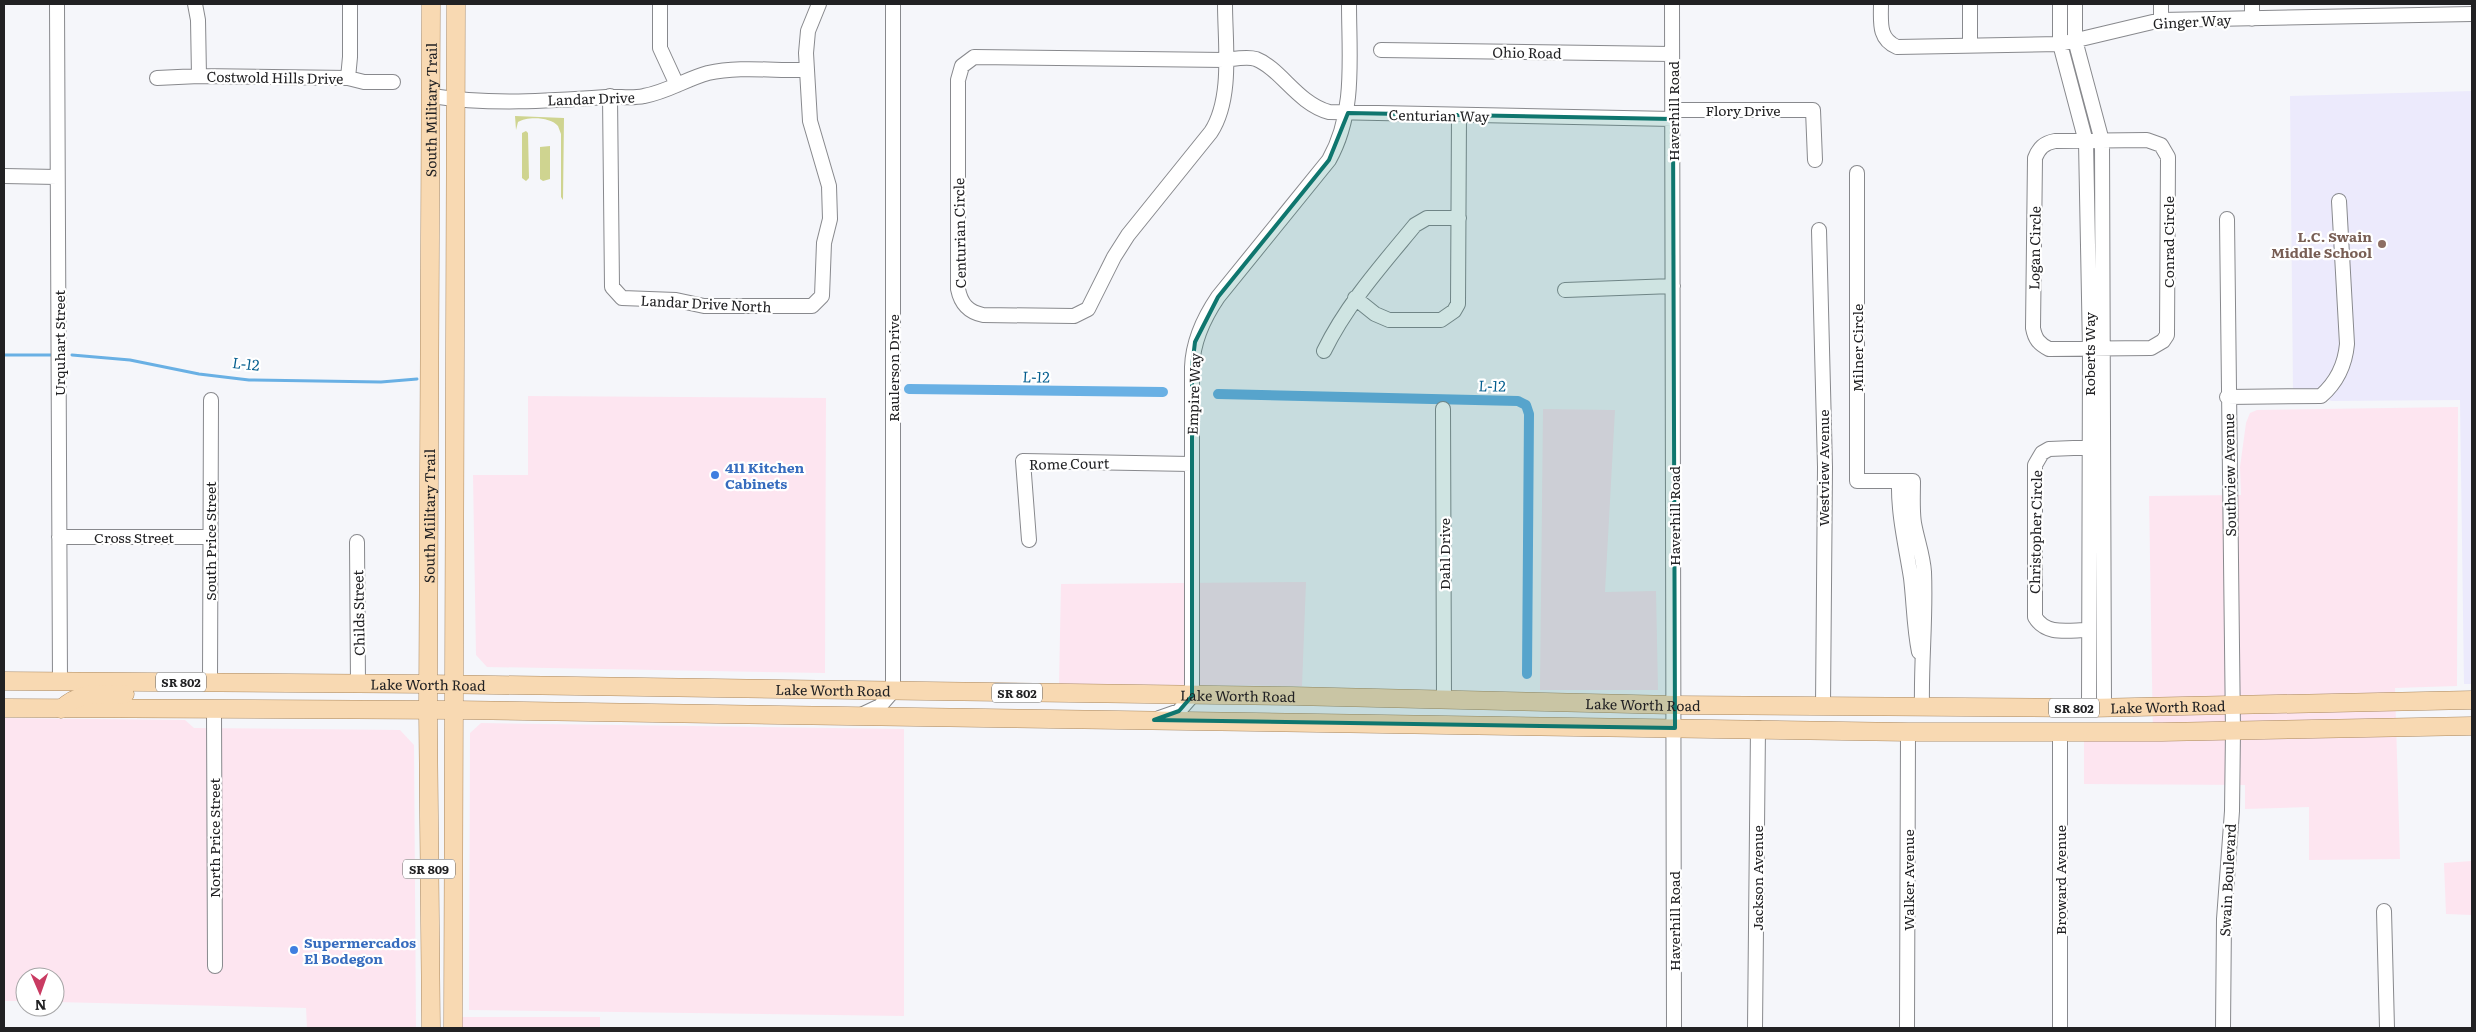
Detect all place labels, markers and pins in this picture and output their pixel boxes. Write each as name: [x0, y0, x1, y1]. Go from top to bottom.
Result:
place label: L.C. Swain Middle School: [2271, 226, 2372, 262]
marker: L.C. Swain Middle School: [2376, 238, 2388, 250]
place label: 411 Kitchen Cabinets: [725, 457, 805, 493]
marker: 411 Kitchen Cabinets: [709, 469, 721, 481]
place label: Supermercados El Bodegon: [304, 932, 416, 968]
marker: Supermercados El Bodegon: [288, 944, 300, 956]

